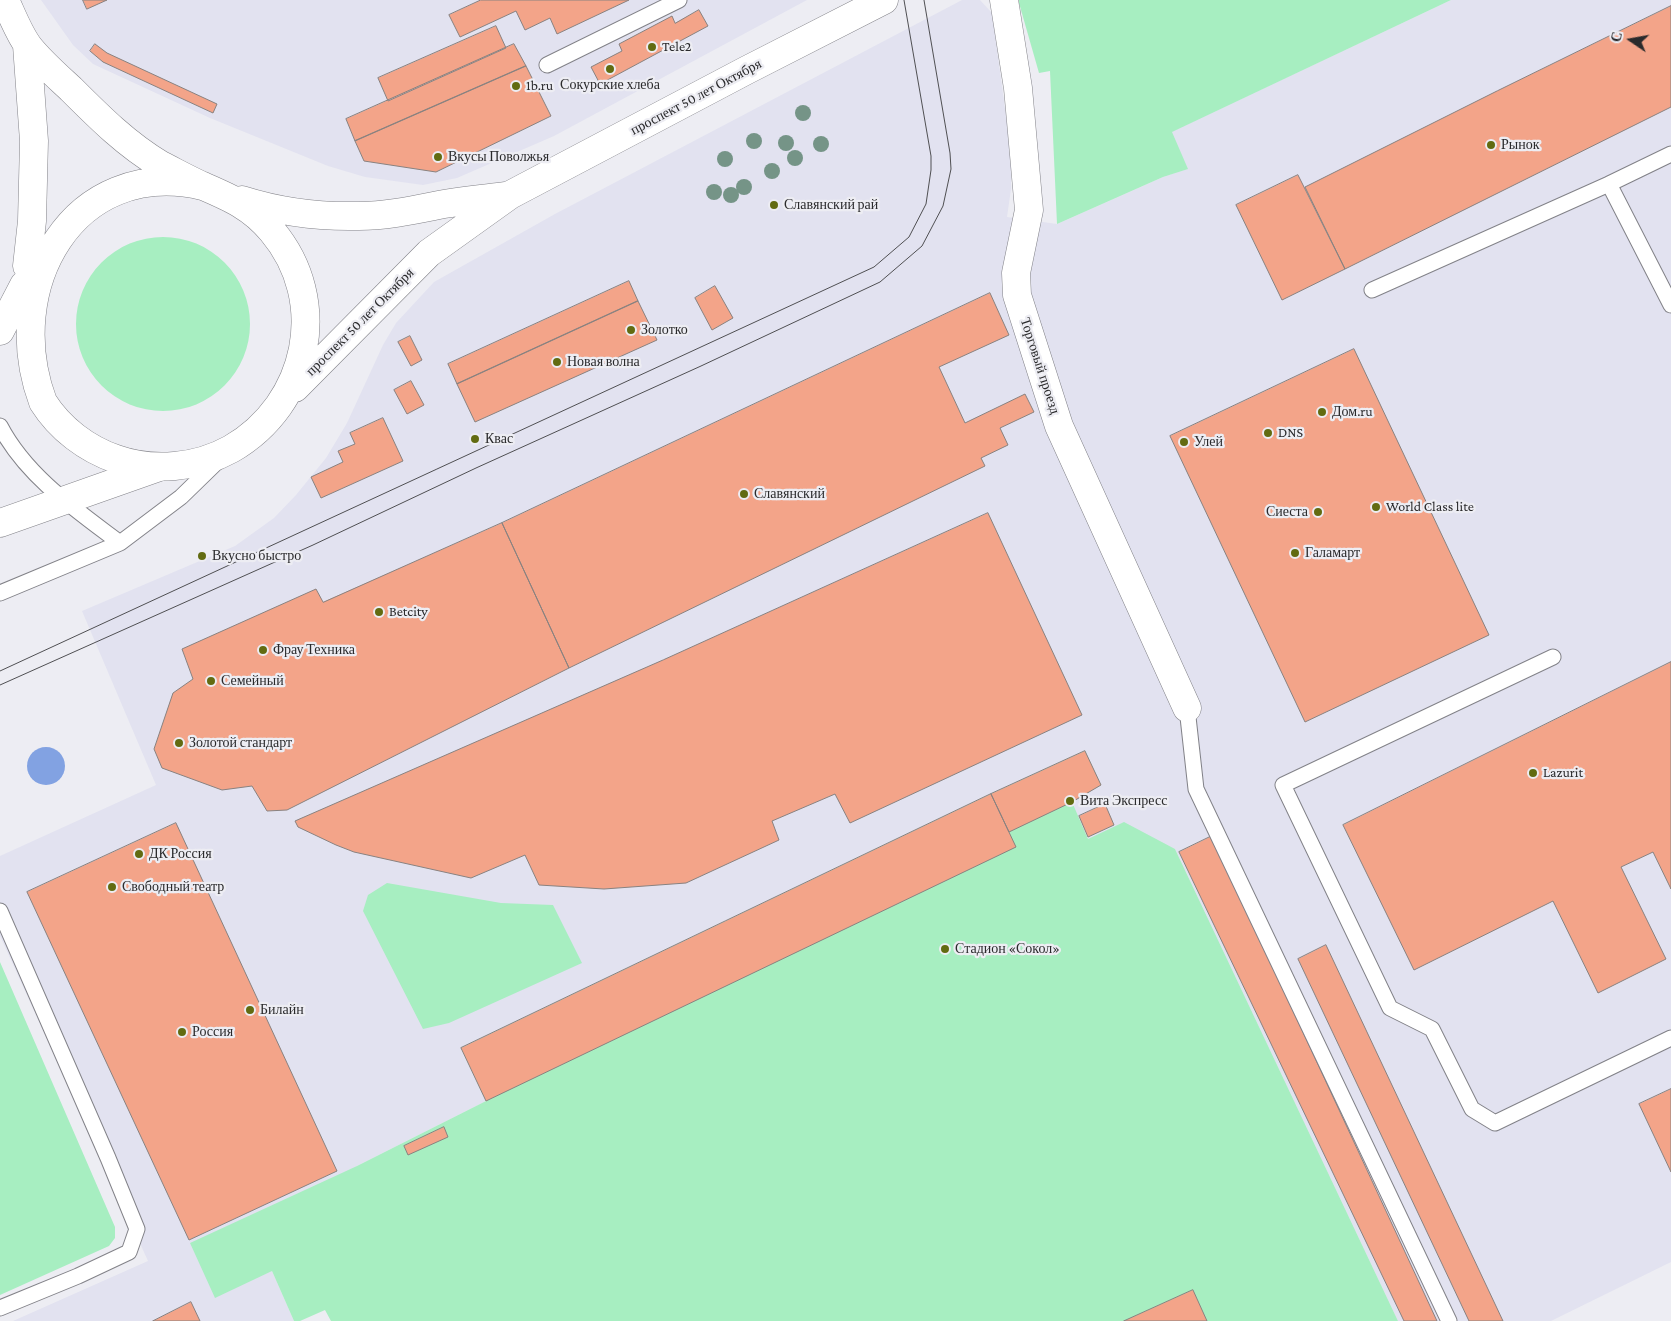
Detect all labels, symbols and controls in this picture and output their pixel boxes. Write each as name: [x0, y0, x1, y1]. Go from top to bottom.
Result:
north arrow: [1606, 15, 1656, 65]
text: С: [1607, 30, 1625, 43]
place label: Tele2: [662, 39, 691, 55]
marker: Tele2: [646, 41, 658, 53]
street label: проспект 50 лет Октября: [628, 55, 764, 139]
marker: Сокурские хлеба: [604, 63, 616, 75]
place label: Сокурские хлеба: [560, 77, 660, 93]
place label: 1b.ru: [526, 78, 553, 94]
marker: 1b.ru: [510, 80, 522, 92]
place label: Рынок: [1501, 137, 1539, 153]
marker: Рынок: [1485, 139, 1497, 151]
place label: Вкусы Поволжья: [448, 149, 549, 165]
marker: Вкусы Поволжья: [432, 151, 444, 163]
place label: Славянский рай: [784, 197, 878, 213]
marker: Славянский рай: [768, 199, 780, 211]
street label: проспект 50 лет Октября: [302, 264, 418, 380]
street label: Торговый проезд: [1016, 316, 1064, 416]
place label: Золотко: [641, 322, 688, 338]
marker: Золотко: [625, 324, 637, 336]
place label: Новая волна: [567, 354, 640, 370]
marker: Новая волна: [551, 356, 563, 368]
place label: Дом.ru: [1332, 404, 1373, 420]
marker: Дом.ru: [1316, 406, 1328, 418]
place label: DNS: [1278, 425, 1303, 441]
marker: DNS: [1262, 427, 1274, 439]
place label: Квас: [485, 431, 513, 447]
marker: Квас: [469, 433, 481, 445]
place label: Улей: [1194, 434, 1223, 450]
marker: Улей: [1178, 436, 1190, 448]
place label: Славянский: [754, 486, 825, 502]
marker: Славянский: [738, 488, 750, 500]
place label: World Class lite: [1386, 499, 1474, 515]
marker: World Class lite: [1370, 501, 1382, 513]
place label: Сиеста: [1266, 504, 1308, 520]
marker: Сиеста: [1312, 506, 1324, 518]
place label: Галамарт: [1305, 545, 1360, 561]
marker: Галамарт: [1289, 547, 1301, 559]
place label: Вкусно быстро: [212, 548, 301, 564]
marker: Вкусно быстро: [196, 550, 208, 562]
place label: Betcity: [389, 604, 428, 620]
marker: Betcity: [373, 606, 385, 618]
place label: Фрау Техника: [273, 642, 355, 658]
marker: Фрау Техника: [257, 644, 269, 656]
place label: Семейный: [221, 673, 284, 689]
marker: Семейный: [205, 675, 217, 687]
place label: Золотой стандарт: [189, 735, 292, 751]
marker: Золотой стандарт: [173, 737, 185, 749]
place label: Lazurit: [1543, 765, 1583, 781]
marker: Lazurit: [1527, 767, 1539, 779]
place label: Вита Экспресс: [1080, 793, 1167, 809]
marker: Вита Экспресс: [1064, 795, 1076, 807]
place label: ДК Россия: [149, 846, 212, 862]
marker: ДК Россия: [133, 848, 145, 860]
place label: Свободный театр: [122, 879, 224, 895]
marker: Свободный театр: [106, 881, 118, 893]
place label: Стадион «Сокол»: [955, 941, 1060, 957]
marker: Стадион «Сокол»: [939, 943, 951, 955]
place label: Билайн: [260, 1002, 304, 1018]
marker: Билайн: [244, 1004, 256, 1016]
place label: Россия: [192, 1024, 233, 1040]
marker: Россия: [176, 1026, 188, 1038]

